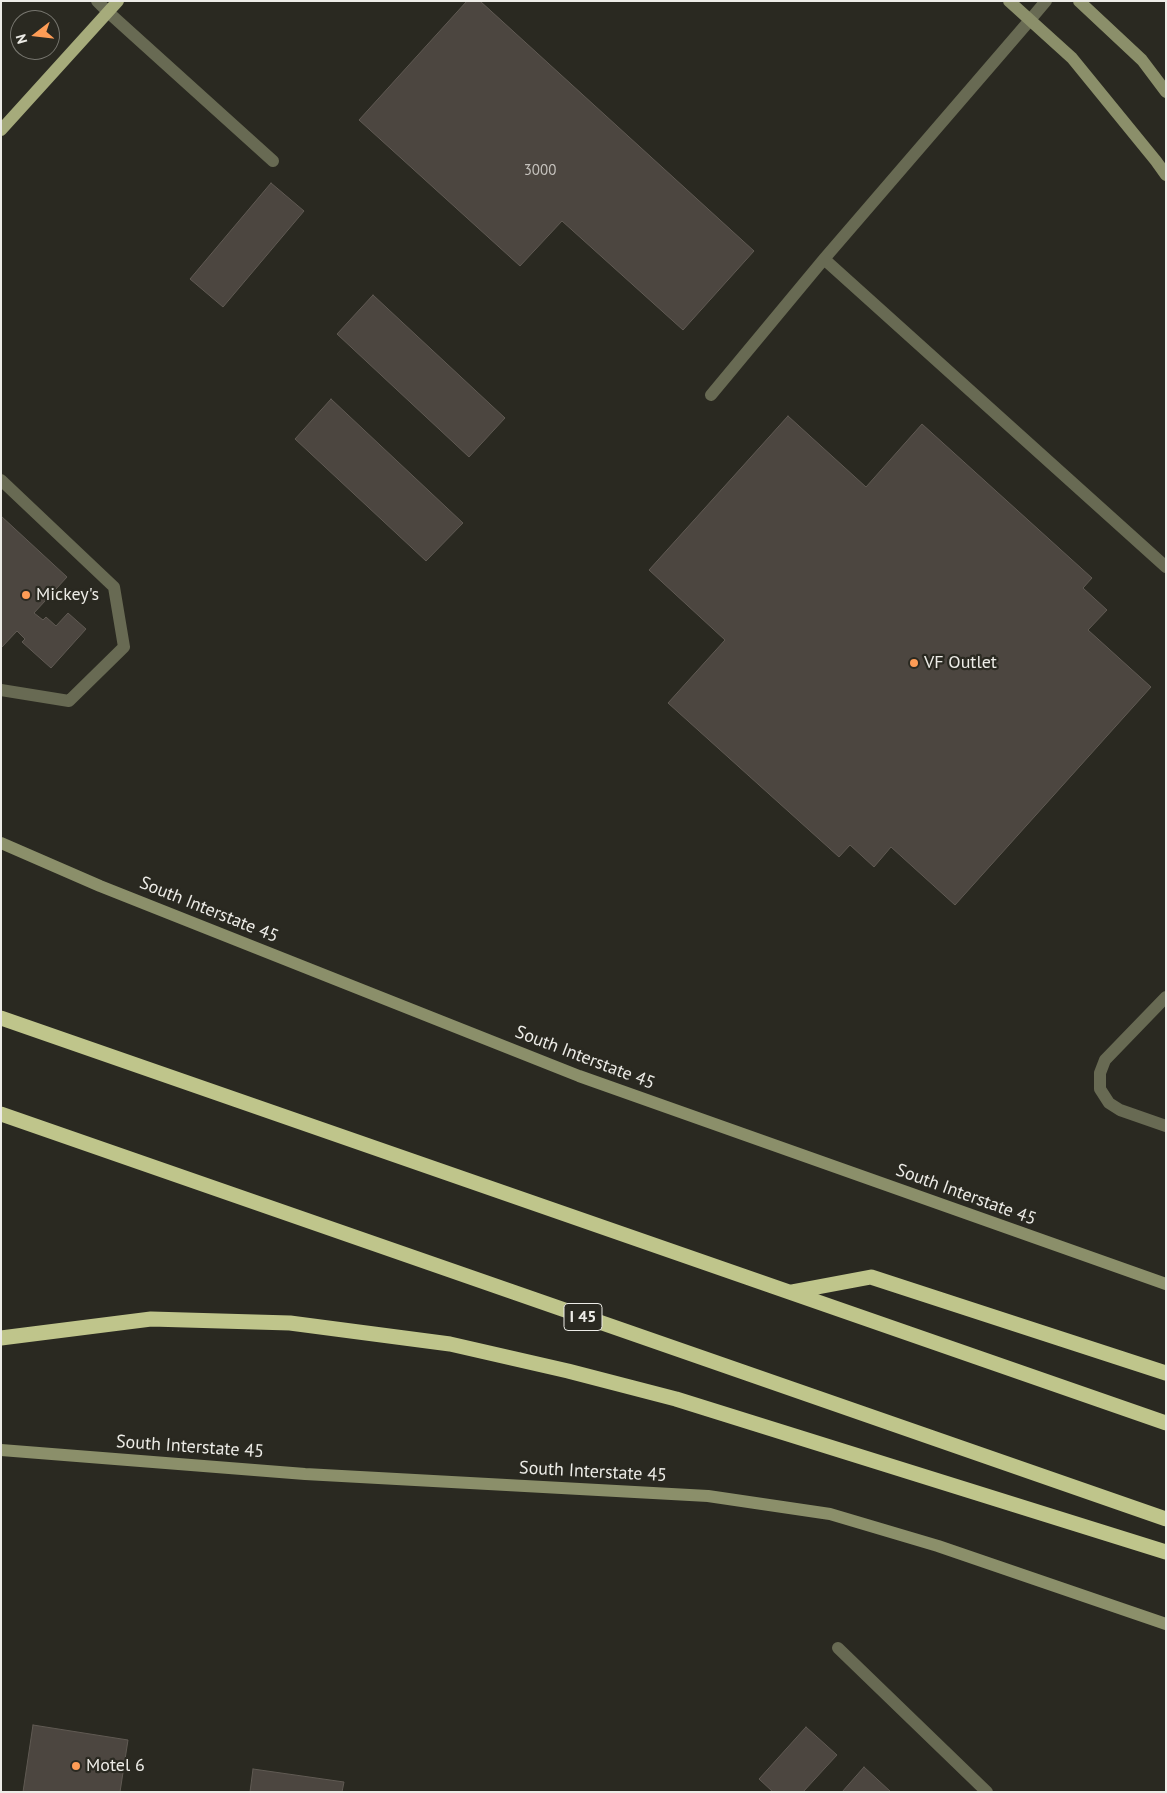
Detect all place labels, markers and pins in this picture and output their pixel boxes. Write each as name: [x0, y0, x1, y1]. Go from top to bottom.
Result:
place label: Mickey's: [36, 584, 99, 606]
marker: Mickey's: [20, 589, 32, 601]
place label: VF Outlet: [924, 652, 997, 674]
marker: VF Outlet: [908, 657, 920, 669]
place label: Motel 6: [86, 1755, 145, 1777]
marker: Motel 6: [70, 1760, 82, 1772]

